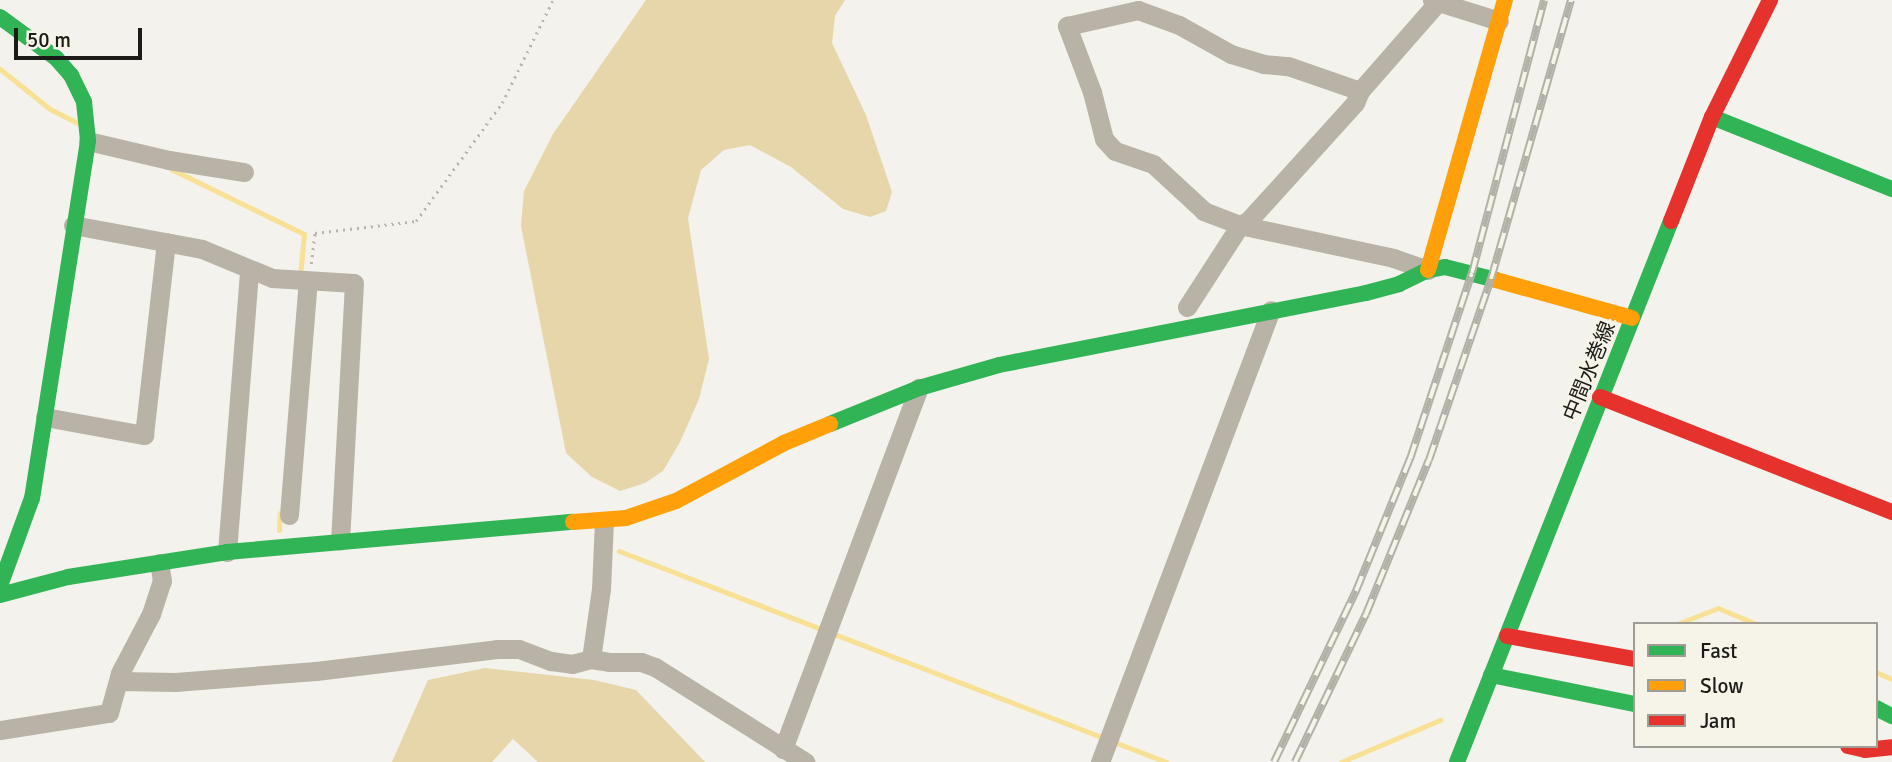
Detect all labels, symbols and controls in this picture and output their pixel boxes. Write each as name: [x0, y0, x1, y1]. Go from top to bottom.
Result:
scale bar: [18, 14, 145, 58]
text: 50 m: [27, 27, 71, 53]
street label: 中間水巻線: [1558, 318, 1620, 424]
legend: [1633, 622, 1878, 748]
text: Fast: [1700, 638, 1737, 664]
text: Slow: [1700, 673, 1744, 699]
text: Jam: [1700, 708, 1736, 734]

